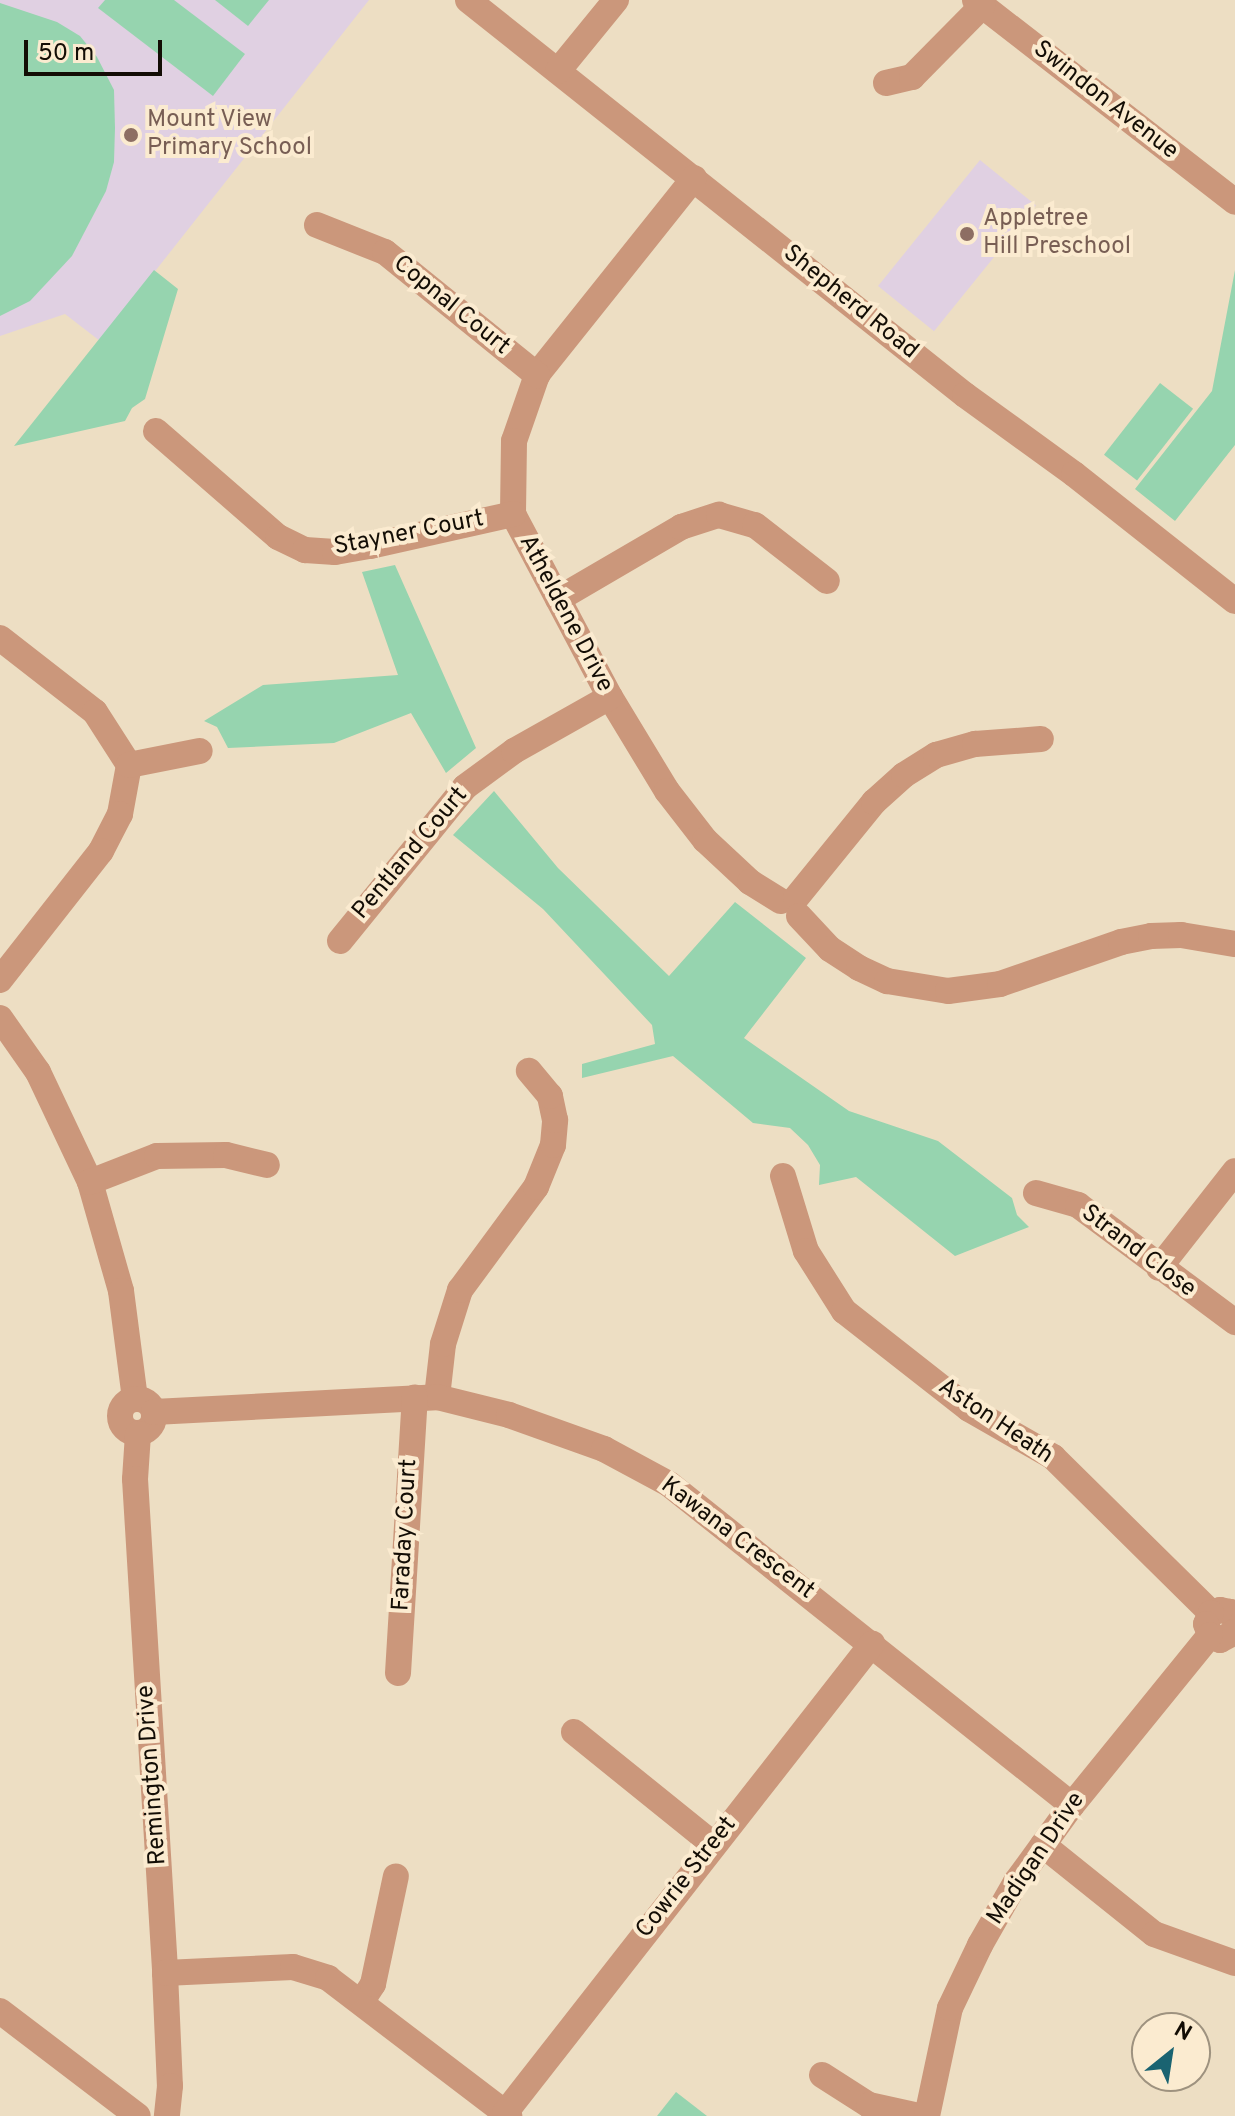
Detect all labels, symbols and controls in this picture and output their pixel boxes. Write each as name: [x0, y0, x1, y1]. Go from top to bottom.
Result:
scale bar: [28, 24, 166, 74]
street label: Swindon Avenue: [1026, 35, 1184, 167]
text: 50 m: [38, 39, 94, 69]
place label: Mount View Primary School: [147, 107, 312, 163]
marker: Mount View Primary School: [122, 126, 140, 144]
place label: Appletree Hill Preschool: [983, 206, 1131, 262]
marker: Appletree Hill Preschool: [958, 225, 976, 243]
street label: Shepherd Road: [777, 240, 923, 366]
street label: Copnal Court: [387, 250, 515, 362]
street label: Stayner Court: [332, 505, 486, 563]
street label: Atheldene Drive: [512, 531, 618, 697]
street label: Pentland Court: [347, 782, 475, 926]
street label: Strand Close: [1075, 1200, 1201, 1304]
street label: Aston Heath: [932, 1373, 1058, 1471]
street label: Faraday Court: [388, 1458, 424, 1612]
street label: Kawana Crescent: [654, 1472, 820, 1606]
street label: Remington Drive: [132, 1684, 174, 1866]
street label: Madigan Drive: [982, 1787, 1092, 1931]
street label: Cowrie Street: [631, 1812, 743, 1944]
north arrow: [1131, 2012, 1211, 2092]
text: N: [1169, 2017, 1196, 2048]

